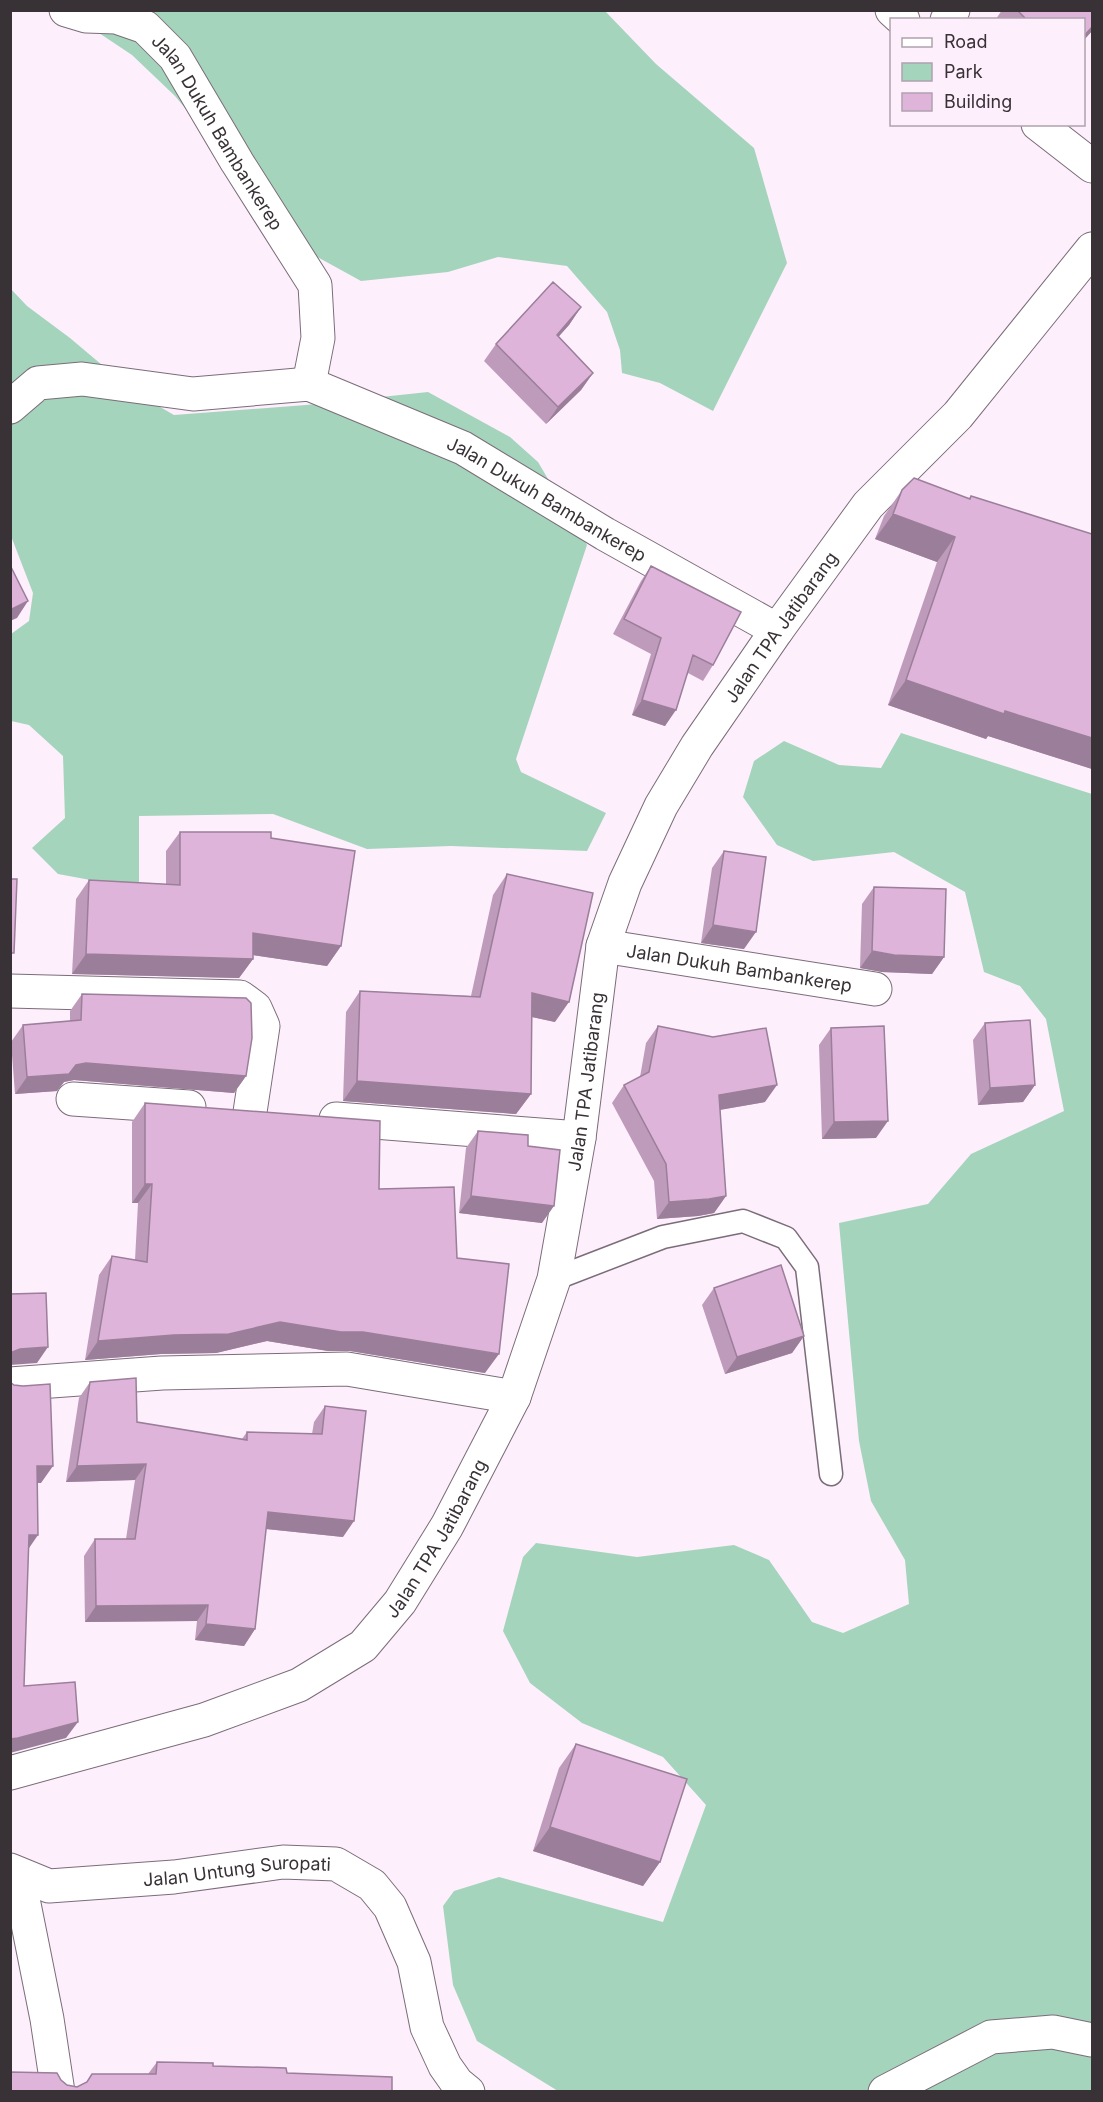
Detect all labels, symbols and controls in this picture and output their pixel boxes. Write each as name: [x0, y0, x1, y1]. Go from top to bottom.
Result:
legend: [890, 18, 1085, 126]
street label: Jalan Dukuh Bambankerep: [148, 30, 288, 234]
text: Road: [944, 31, 987, 52]
text: Park: [944, 61, 983, 82]
text: Building: [944, 91, 1012, 112]
street label: Jalan Dukuh Bambankerep: [444, 432, 650, 565]
street label: Jalan TPA Jatibarang: [720, 547, 841, 706]
street label: Jalan Dukuh Bambankerep: [625, 939, 854, 996]
street label: Jalan TPA Jatibarang: [563, 991, 608, 1173]
street label: Jalan TPA Jatibarang: [381, 1455, 490, 1622]
street label: Jalan Untung Suropati: [142, 1851, 331, 1890]

